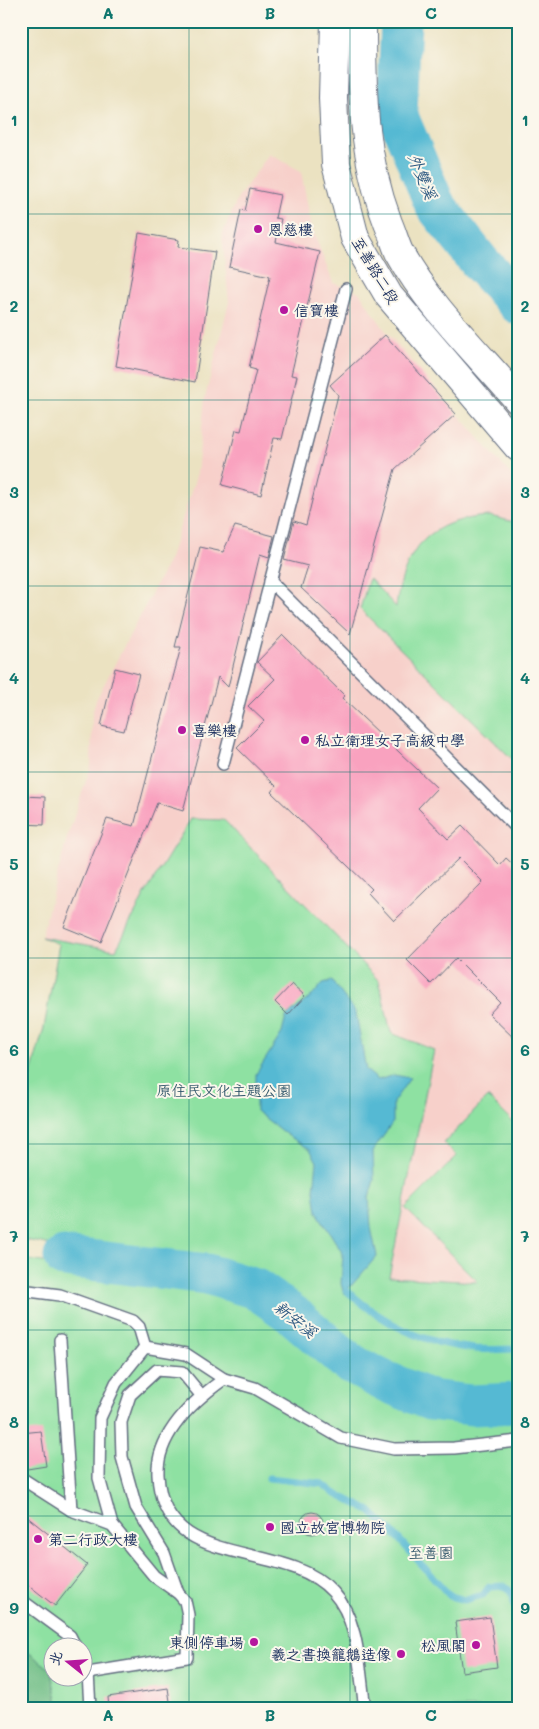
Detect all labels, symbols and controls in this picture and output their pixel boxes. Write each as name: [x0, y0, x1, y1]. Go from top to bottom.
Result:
text: A: [102, 2, 114, 23]
text: B: [265, 2, 275, 23]
text: C: [425, 2, 437, 23]
text: 1: [10, 109, 18, 130]
text: 1: [521, 109, 529, 130]
water label: 外雙溪: [404, 150, 442, 203]
place label: 恩慈樓: [268, 219, 313, 239]
marker: 恩慈樓: [252, 223, 264, 235]
street label: 至善路二段: [348, 233, 404, 307]
text: 2: [10, 295, 19, 316]
text: 2: [521, 295, 530, 316]
place label: 信寶樓: [294, 300, 339, 320]
marker: 信寶樓: [278, 304, 290, 316]
text: 3: [9, 481, 19, 502]
text: 3: [520, 481, 530, 502]
text: 4: [9, 667, 19, 688]
text: 4: [520, 667, 530, 688]
place label: 喜樂樓: [192, 720, 237, 740]
marker: 喜樂樓: [176, 724, 188, 736]
place label: 私立衛理女子高級中學: [315, 730, 465, 750]
marker: 私立衛理女子高級中學: [299, 734, 311, 746]
text: 5: [9, 853, 19, 874]
text: 5: [520, 853, 530, 874]
text: 6: [9, 1039, 19, 1060]
text: 6: [520, 1039, 530, 1060]
park label: 原住民文化主題公園: [156, 1080, 292, 1100]
text: 7: [10, 1225, 19, 1246]
text: 7: [521, 1225, 530, 1246]
water label: 新安溪: [271, 1296, 322, 1343]
text: 8: [9, 1411, 19, 1432]
text: 8: [520, 1411, 530, 1432]
place label: 國立故宮博物院: [280, 1517, 385, 1537]
marker: 國立故宮博物院: [264, 1521, 276, 1533]
place label: 第二行政大樓: [48, 1529, 138, 1549]
marker: 第二行政大樓: [32, 1533, 44, 1545]
park label: 至善園: [408, 1542, 454, 1562]
text: 9: [9, 1597, 19, 1618]
text: 9: [520, 1597, 530, 1618]
place label: 東側停車場: [169, 1632, 244, 1652]
place label: 松風閣: [421, 1635, 466, 1655]
north arrow: [42, 1636, 92, 1686]
marker: 東側停車場: [248, 1636, 260, 1648]
marker: 松風閣: [470, 1639, 482, 1651]
place label: 羲之書換籠鵝造像: [271, 1644, 391, 1664]
marker: 羲之書換籠鵝造像: [395, 1648, 407, 1660]
text: 北: [44, 1649, 66, 1668]
text: A: [102, 1704, 114, 1725]
text: B: [265, 1704, 275, 1725]
text: C: [425, 1704, 437, 1725]

